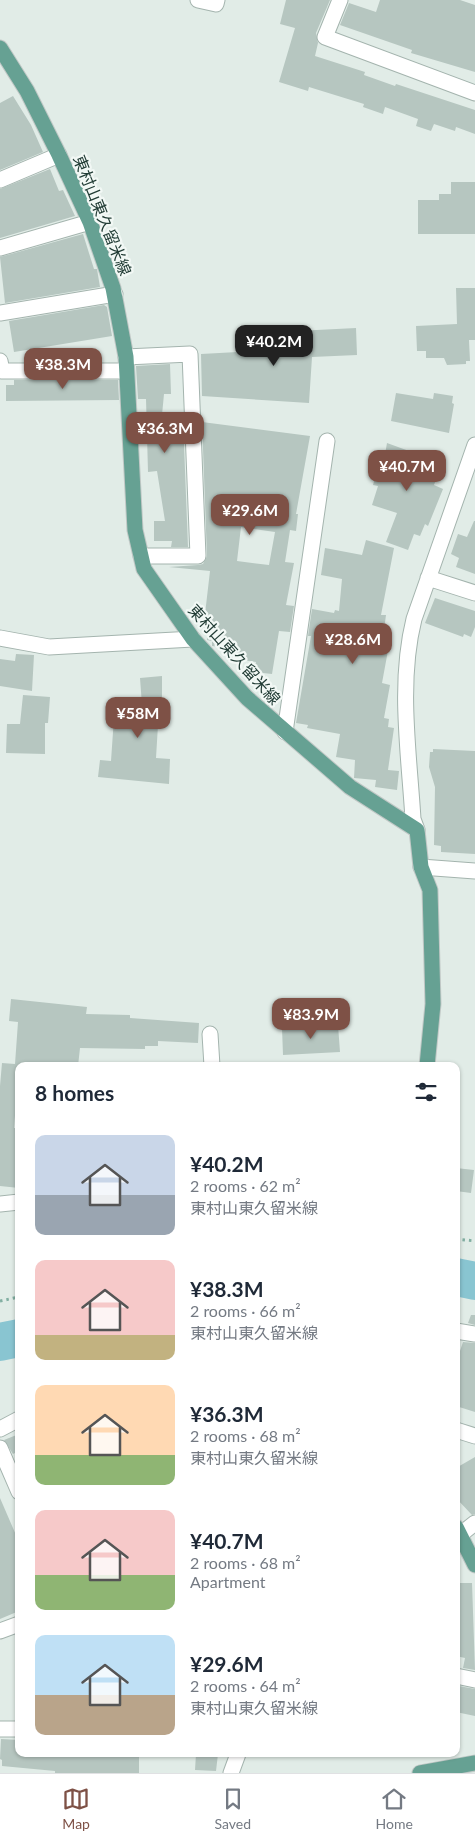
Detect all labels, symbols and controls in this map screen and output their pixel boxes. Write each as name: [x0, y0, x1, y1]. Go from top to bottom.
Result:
street label: 東村山東久留米線: [70, 152, 136, 278]
pin: ¥40.2M: [233, 324, 315, 367]
text: ¥40.2M: [246, 331, 302, 350]
pin: ¥38.3M: [22, 348, 104, 390]
text: ¥38.3M: [35, 354, 91, 373]
pin: ¥36.3M: [124, 412, 206, 454]
text: ¥36.3M: [137, 418, 193, 437]
pin: ¥40.7M: [366, 450, 448, 492]
text: ¥40.7M: [379, 456, 435, 475]
pin: ¥29.6M: [209, 494, 291, 536]
text: ¥29.6M: [222, 500, 278, 519]
street label: 東村山東久留米線: [185, 600, 285, 708]
pin: ¥28.6M: [312, 622, 394, 665]
text: ¥28.6M: [325, 629, 381, 648]
pin: ¥58M: [108, 696, 168, 739]
text: ¥58M: [117, 703, 159, 722]
pin: ¥83.9M: [270, 998, 352, 1040]
text: ¥83.9M: [283, 1004, 339, 1023]
icon: filters: [412, 1078, 440, 1106]
text: 8 homes: [35, 1080, 114, 1105]
text: ¥40.2M: [190, 1151, 264, 1176]
icon: home: [75, 1155, 135, 1215]
text: 2 rooms · 62 m²: [190, 1176, 301, 1195]
text: 東村山東久留米線: [190, 1198, 318, 1217]
text: ¥38.3M: [190, 1276, 264, 1301]
icon: home: [75, 1280, 135, 1340]
text: 2 rooms · 66 m²: [190, 1301, 301, 1320]
text: 東村山東久留米線: [190, 1323, 318, 1342]
text: ¥36.3M: [190, 1401, 264, 1426]
icon: home: [75, 1405, 135, 1465]
text: 2 rooms · 68 m²: [190, 1426, 301, 1445]
text: 東村山東久留米線: [190, 1448, 318, 1467]
text: ¥40.7M: [190, 1528, 264, 1553]
icon: home: [75, 1530, 135, 1590]
text: 2 rooms · 68 m²: [190, 1553, 301, 1572]
text: Apartment: [190, 1572, 265, 1591]
text: ¥29.6M: [190, 1651, 264, 1676]
icon: home: [75, 1655, 135, 1715]
text: 2 rooms · 64 m²: [190, 1676, 301, 1695]
text: 東村山東久留米線: [190, 1698, 318, 1717]
tab: Map: [62, 1785, 90, 1832]
tab: Saved: [215, 1785, 251, 1832]
tab: Home: [375, 1785, 413, 1832]

